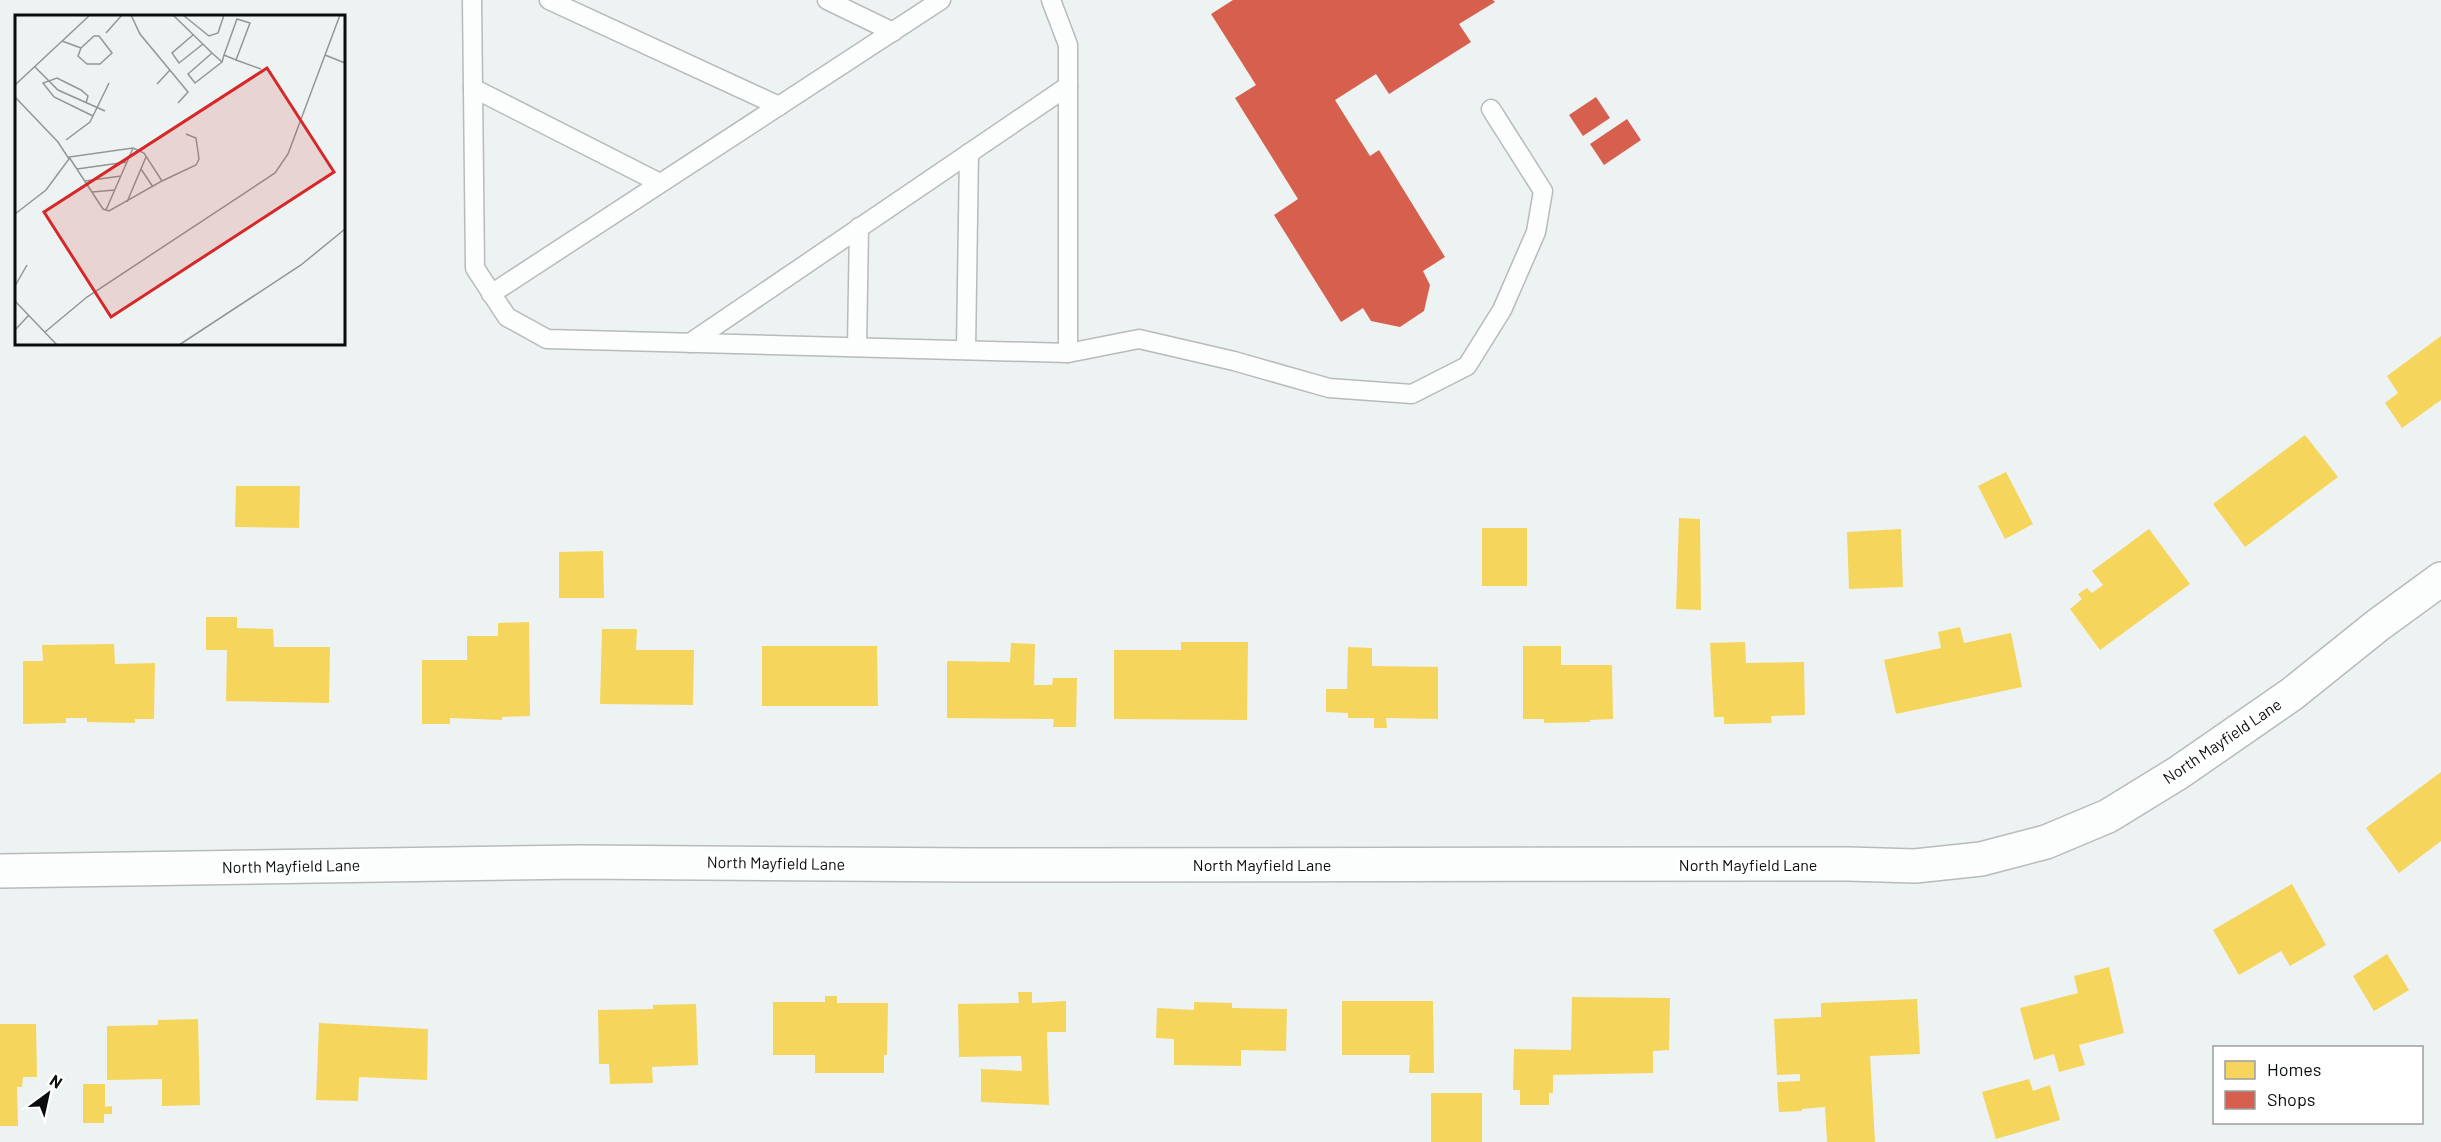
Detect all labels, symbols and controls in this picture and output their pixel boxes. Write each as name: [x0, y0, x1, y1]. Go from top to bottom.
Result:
inset map: [15, 15, 345, 345]
street label: North Mayfield Lane: [2159, 694, 2284, 787]
street label: North Mayfield Lane: [707, 852, 845, 873]
street label: North Mayfield Lane: [222, 855, 360, 876]
street label: North Mayfield Lane: [1193, 855, 1331, 874]
street label: North Mayfield Lane: [1679, 855, 1817, 874]
legend: [2213, 1046, 2423, 1124]
text: Homes: [2267, 1058, 2321, 1080]
north arrow: [18, 1064, 78, 1124]
text: N: [47, 1070, 66, 1092]
text: Shops: [2267, 1088, 2316, 1110]

